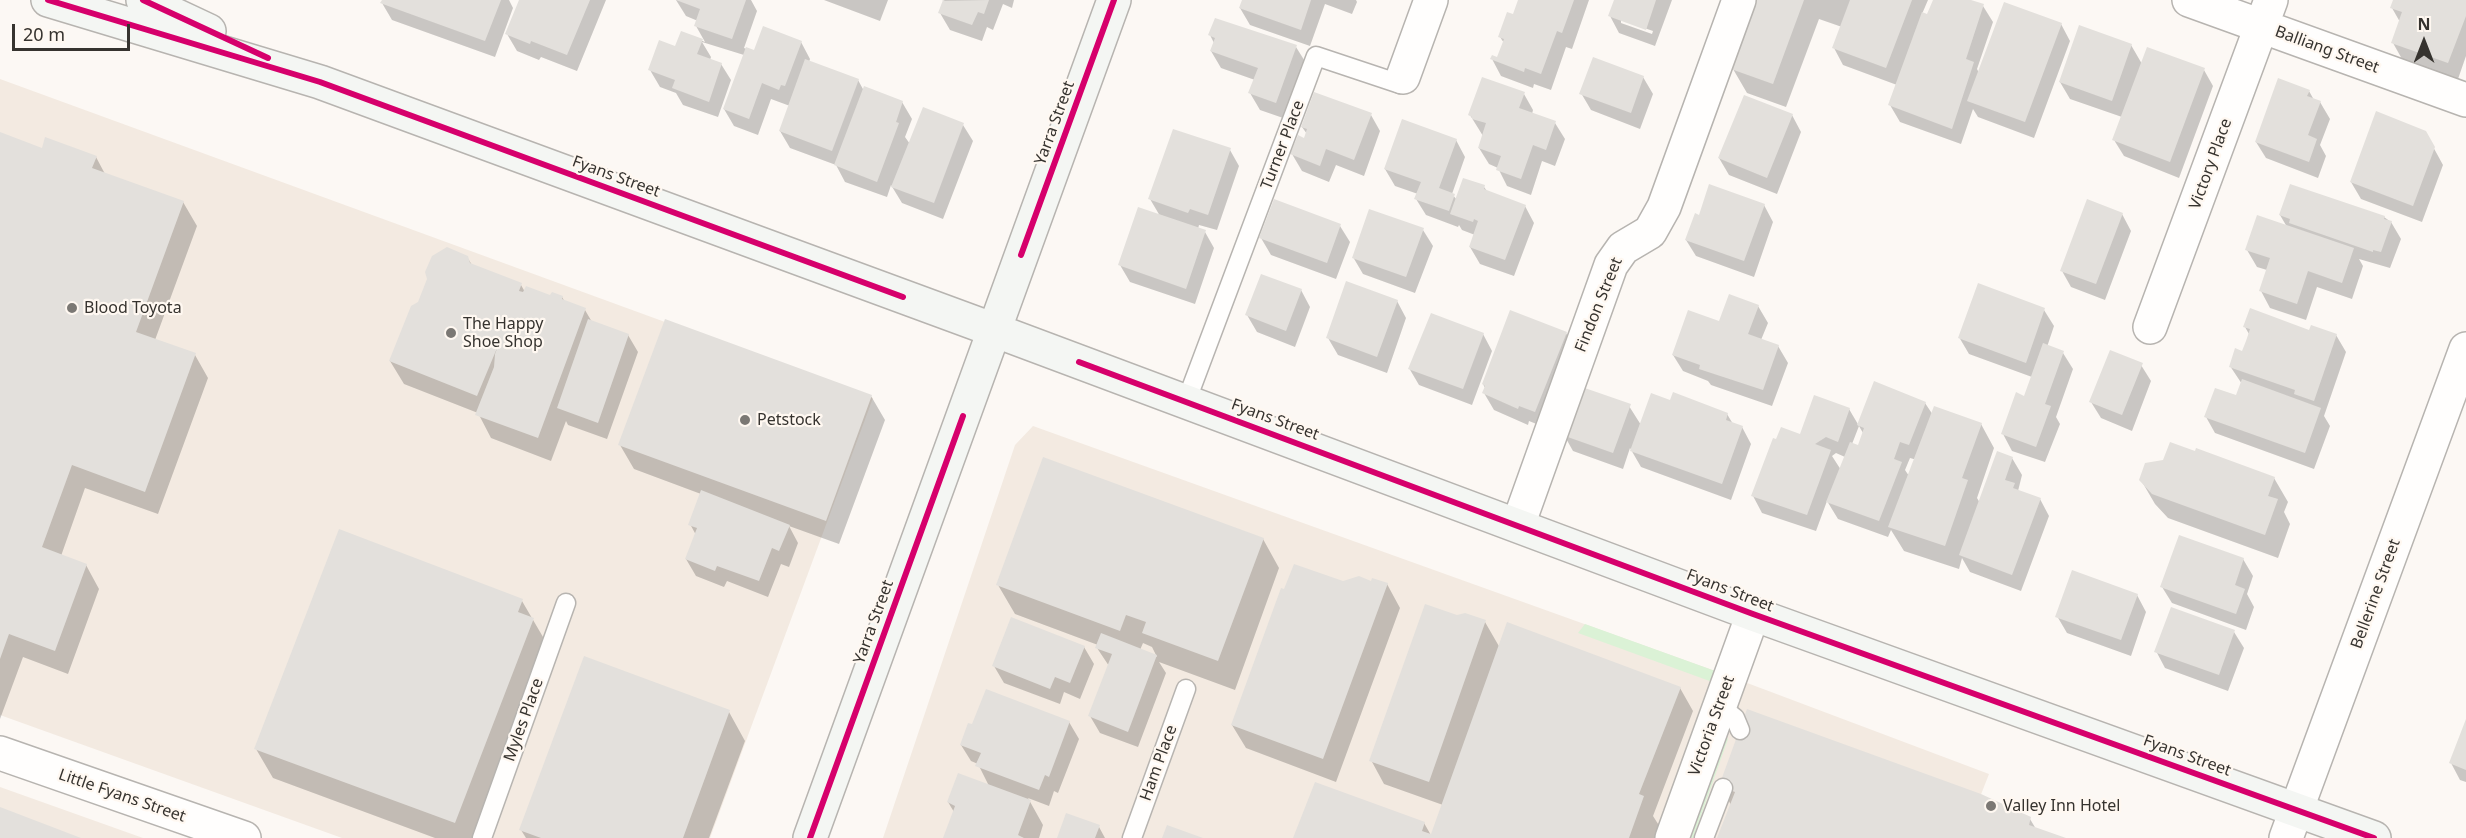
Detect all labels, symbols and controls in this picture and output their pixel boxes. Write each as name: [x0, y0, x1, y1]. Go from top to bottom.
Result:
scale bar: [15, 12, 134, 50]
north arrow: [2394, 12, 2454, 72]
text: N: [2417, 13, 2431, 35]
text: 20 m: [23, 22, 65, 46]
street label: Balliang Street: [2272, 22, 2382, 78]
street label: Yarra Street: [1031, 78, 1079, 168]
street label: Turner Place: [1257, 98, 1309, 192]
street label: Victory Place: [2186, 116, 2236, 212]
street label: Fyans Street: [570, 152, 662, 202]
street label: Findon Street: [1571, 255, 1627, 355]
place label: Blood Toyota: [84, 298, 182, 318]
marker: Blood Toyota: [65, 301, 79, 315]
place label: The Happy Shoe Shop: [463, 314, 543, 352]
marker: The Happy Shoe Shop: [444, 326, 458, 340]
street label: Fyans Street: [1229, 395, 1321, 445]
place label: Petstock: [757, 410, 821, 430]
marker: Petstock: [738, 413, 752, 427]
street label: Bellerine Street: [2347, 537, 2405, 651]
street label: Fyans Street: [1684, 566, 1776, 616]
street label: Yarra Street: [850, 577, 898, 667]
street label: Victoria Street: [1685, 673, 1739, 779]
street label: Myles Place: [500, 676, 548, 764]
street label: Ham Place: [1136, 722, 1182, 804]
street label: Fyans Street: [2141, 731, 2233, 781]
street label: Little Fyans Street: [56, 765, 188, 827]
place label: Valley Inn Hotel: [2003, 796, 2120, 816]
marker: Valley Inn Hotel: [1984, 799, 1998, 813]

